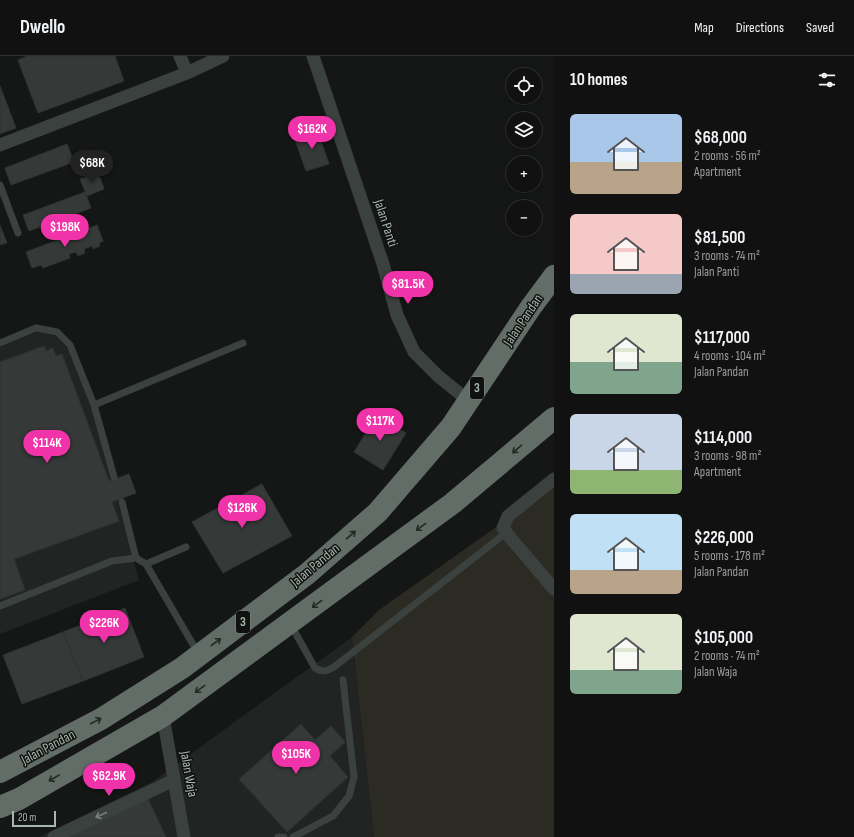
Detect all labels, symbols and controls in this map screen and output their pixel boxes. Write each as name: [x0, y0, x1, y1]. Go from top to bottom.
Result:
text: Dwello: [20, 16, 65, 39]
text: Map: [694, 19, 714, 36]
text: Directions: [736, 19, 784, 36]
text: Saved: [806, 19, 834, 36]
map controls: [506, 68, 542, 236]
button: locate: [506, 68, 542, 104]
icon: filters: [816, 69, 838, 91]
text: 10 homes: [570, 70, 627, 90]
button: layers: [506, 112, 542, 148]
pin: $162K: [284, 116, 340, 150]
text: $162K: [297, 121, 327, 137]
text: $68,000: [694, 128, 747, 148]
icon: home: [602, 130, 650, 178]
text: 2 rooms · 56 m²: [694, 148, 761, 164]
pin: $68K: [68, 150, 116, 184]
text: $68K: [79, 155, 105, 171]
button: +: [506, 156, 542, 192]
text: Apartment: [694, 164, 741, 180]
street label: Jalan Panti: [370, 196, 402, 249]
button: −: [506, 200, 542, 236]
pin: $198K: [37, 214, 93, 248]
text: $198K: [50, 219, 80, 235]
text: $81,500: [694, 228, 745, 248]
icon: home: [602, 230, 650, 278]
text: 3 rooms · 74 m²: [694, 248, 760, 264]
text: Jalan Panti: [694, 264, 739, 280]
pin: $81.5K: [375, 271, 441, 305]
text: $81.5K: [391, 276, 425, 292]
street label: Jalan Pandan: [499, 291, 546, 350]
text: $117,000: [694, 328, 750, 348]
icon: home: [602, 330, 650, 378]
text: 4 rooms · 104 m²: [694, 348, 766, 364]
text: Jalan Pandan: [694, 364, 749, 380]
road number: 3: [470, 377, 484, 399]
pin: $117K: [352, 408, 408, 442]
text: $117K: [366, 413, 394, 429]
text: $114,000: [694, 428, 752, 448]
pin: $114K: [19, 430, 75, 464]
icon: home: [602, 430, 650, 478]
text: $114K: [32, 435, 62, 451]
one-way arrow: [512, 444, 522, 453]
text: 3 rooms · 98 m²: [694, 448, 761, 464]
text: Apartment: [694, 464, 741, 480]
pin: $126K: [214, 495, 270, 529]
text: $126K: [227, 500, 257, 516]
one-way arrow: [416, 522, 427, 531]
text: $226,000: [694, 528, 754, 548]
icon: home: [602, 530, 650, 578]
one-way arrow: [346, 531, 356, 540]
street label: Jalan Pandan: [286, 540, 343, 591]
text: 5 rooms · 178 m²: [694, 548, 765, 564]
text: Jalan Pandan: [694, 564, 749, 580]
one-way arrow: [311, 599, 322, 608]
pin: $226K: [76, 610, 132, 644]
road number: 3: [236, 611, 250, 633]
text: $226K: [89, 615, 119, 631]
text: $105,000: [694, 628, 753, 648]
icon: home: [602, 630, 650, 678]
one-way arrow: [211, 638, 222, 646]
text: 2 rooms · 74 m²: [694, 648, 760, 664]
text: Jalan Waja: [694, 664, 737, 680]
one-way arrow: [195, 685, 206, 693]
one-way arrow: [90, 717, 102, 725]
street label: Jalan Pandan: [17, 726, 78, 769]
pin: $105K: [268, 741, 324, 775]
text: $105K: [281, 746, 311, 762]
street label: Jalan Waja: [176, 749, 201, 798]
pin: $62.9K: [76, 763, 142, 797]
text: $62.9K: [92, 768, 126, 784]
one-way arrow: [48, 775, 60, 783]
scale bar: [12, 809, 56, 828]
text: 20 m: [18, 811, 36, 824]
one-way arrow: [95, 812, 107, 819]

